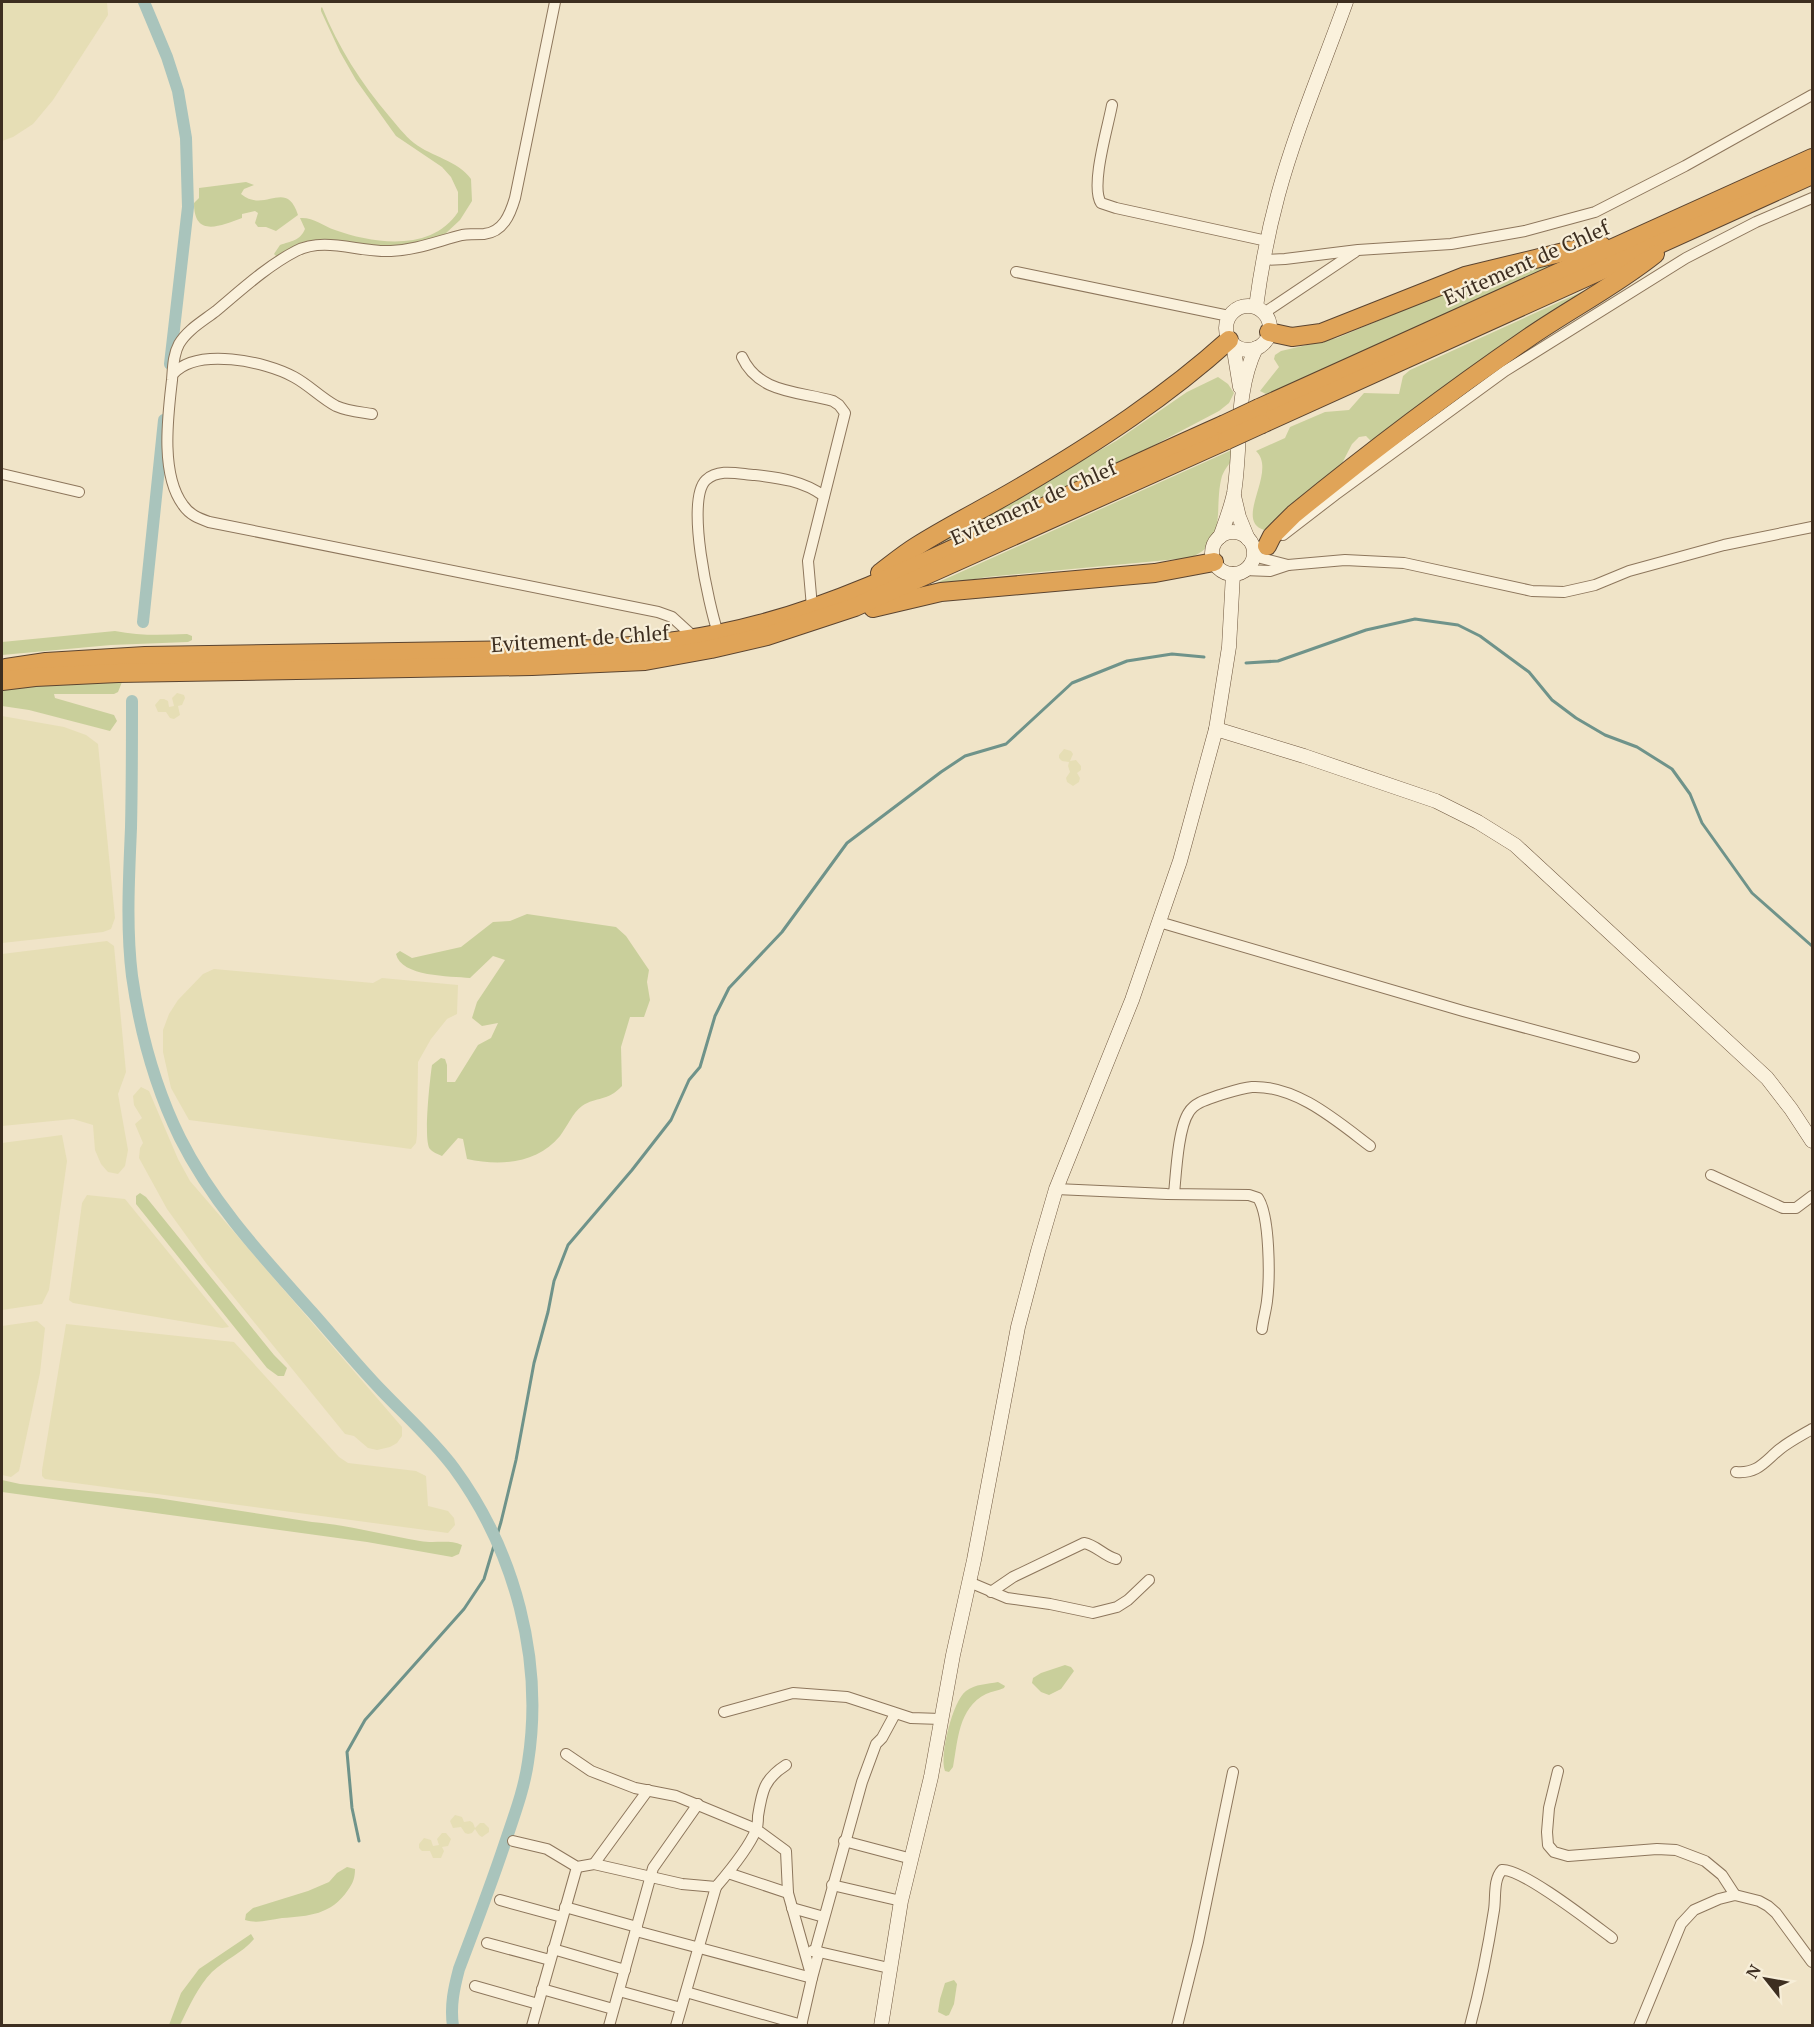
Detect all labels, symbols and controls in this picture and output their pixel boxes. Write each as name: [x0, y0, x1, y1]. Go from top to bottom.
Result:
street label: Evitement de Chlef: [1439, 212, 1615, 311]
street label: Evitement de Chlef: [946, 452, 1122, 551]
street label: Evitement de Chlef: [490, 618, 672, 658]
north arrow: [1736, 1949, 1796, 2009]
text: N: [1741, 1960, 1766, 1982]

